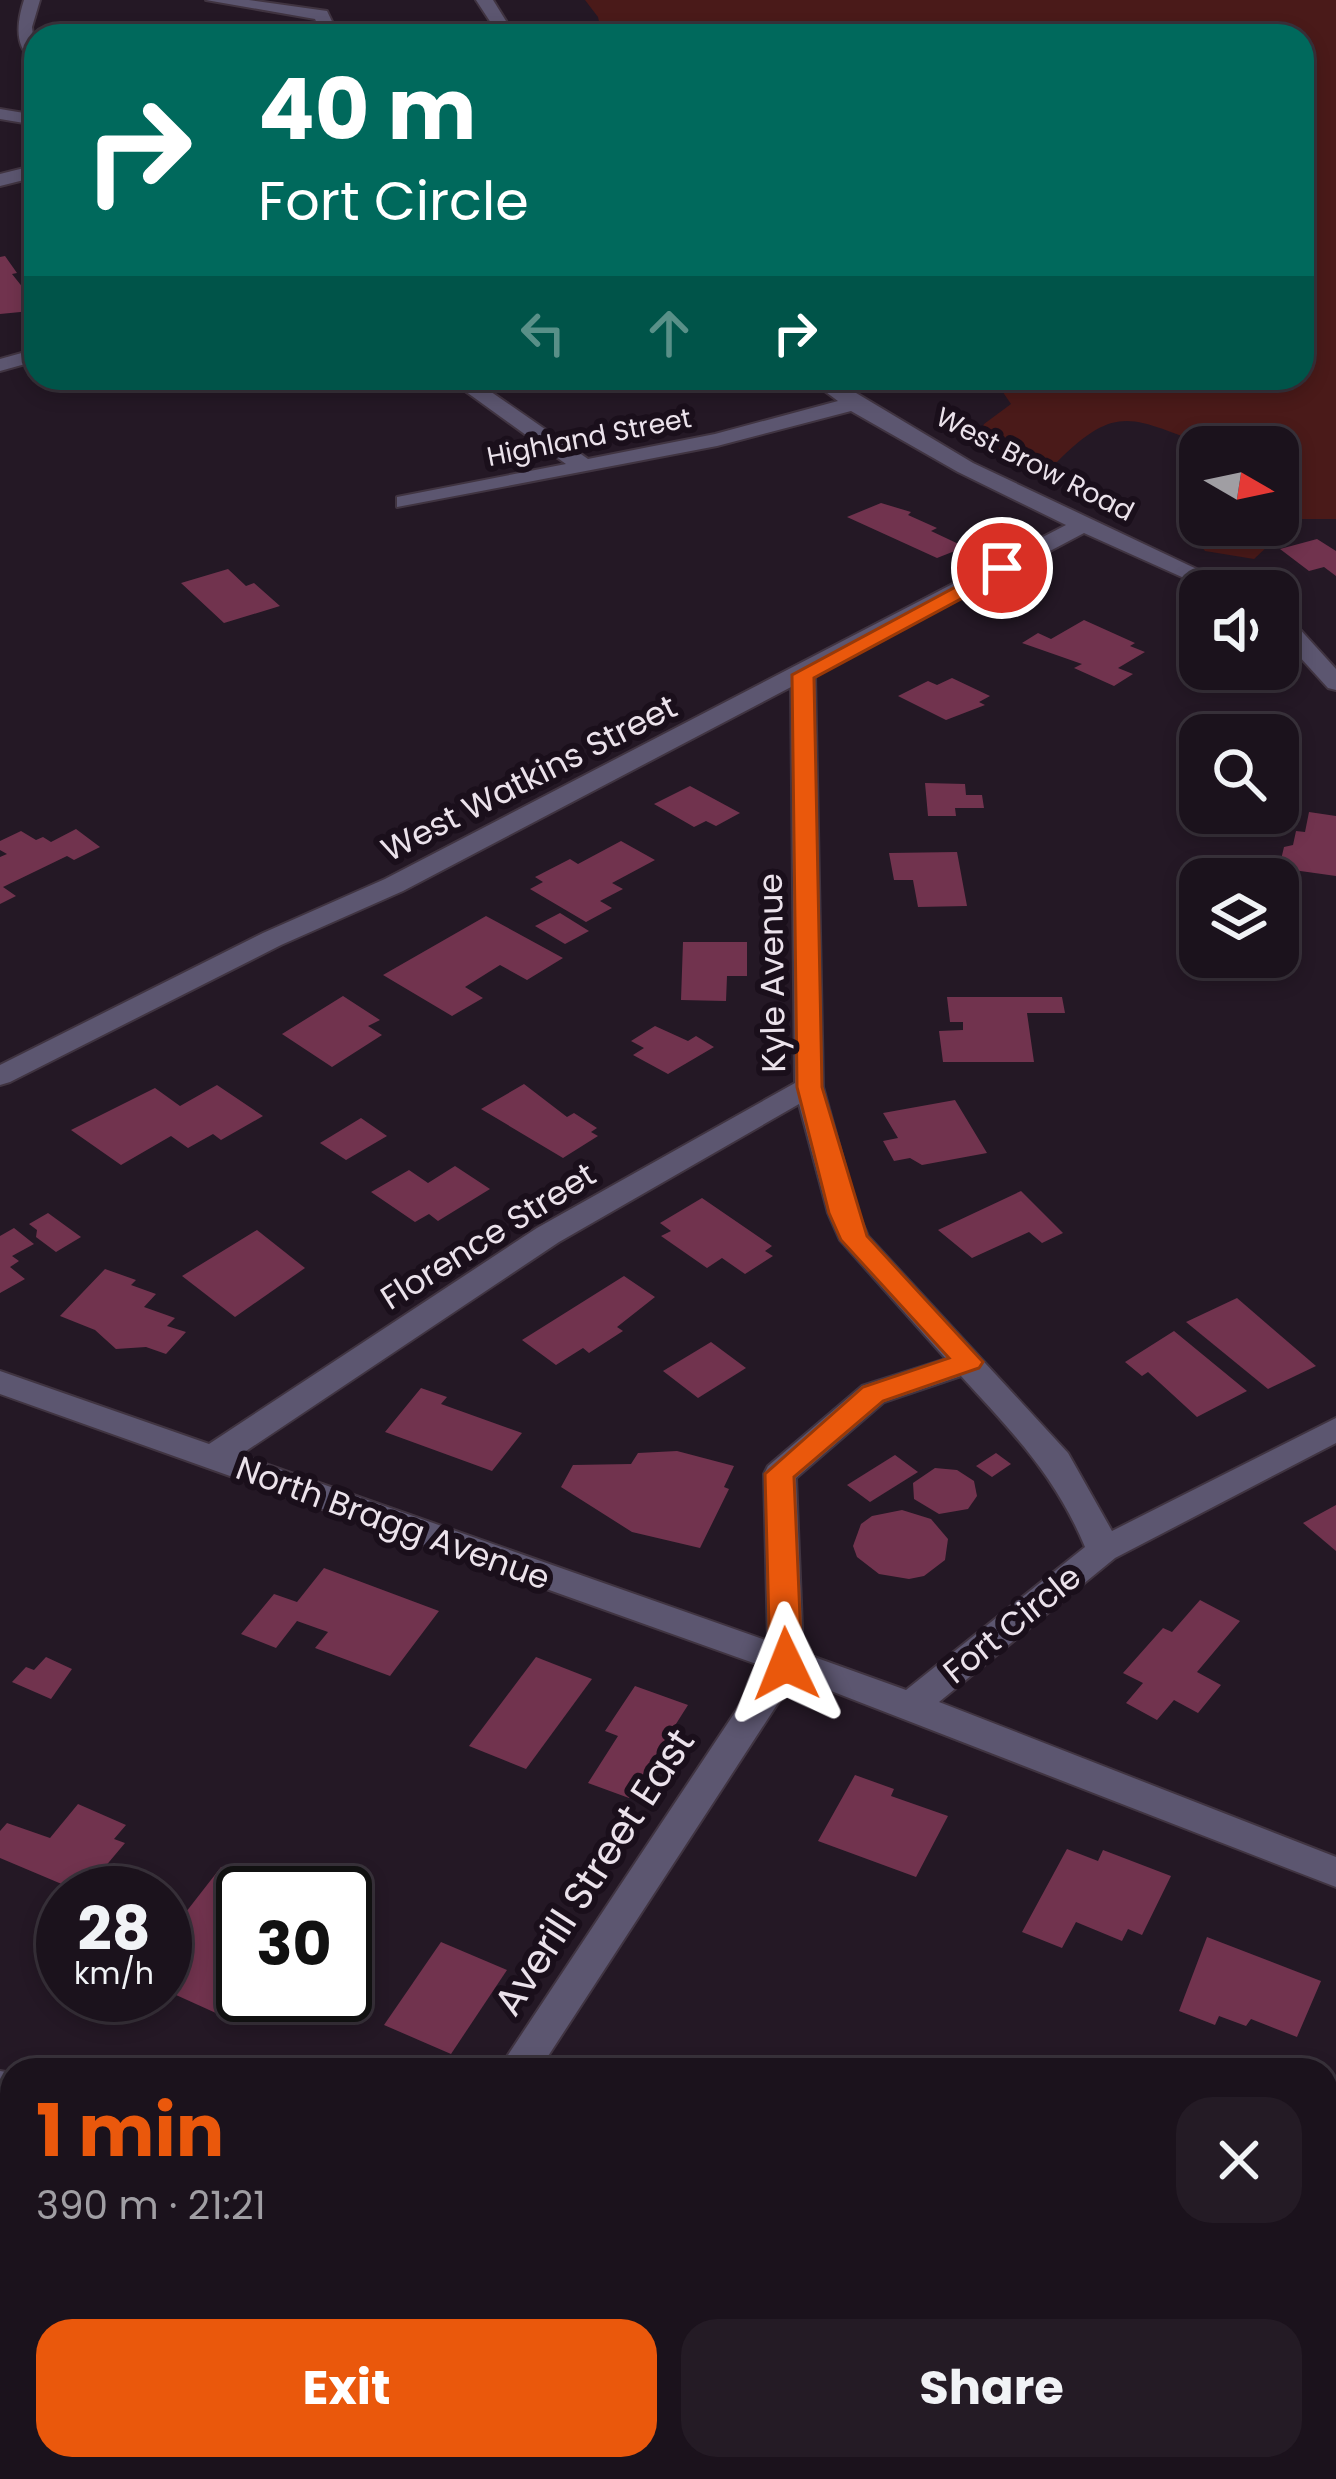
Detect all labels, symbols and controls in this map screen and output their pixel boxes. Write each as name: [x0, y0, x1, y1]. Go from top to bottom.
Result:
text: 40 m: [258, 51, 476, 168]
icon: right: [60, 72, 216, 228]
text: Fort Circle: [258, 163, 529, 239]
icon: left: [510, 300, 576, 366]
icon: ahead: [636, 300, 702, 366]
icon: right: [762, 300, 828, 366]
street label: West Brow Road: [930, 398, 1140, 530]
street label: Highland Street: [484, 399, 694, 475]
north arrow: [1179, 426, 1299, 546]
map controls: [1179, 426, 1299, 978]
pin: [951, 517, 1053, 619]
icon: arrive: [969, 535, 1035, 601]
button: sound: [1179, 570, 1299, 690]
street label: West Watkins Street: [373, 683, 685, 873]
button: search: [1179, 714, 1299, 834]
button: layers: [1179, 858, 1299, 978]
street label: Kyle Avenue: [747, 873, 797, 1073]
street label: Florence Street: [371, 1151, 605, 1321]
street label: North Bragg Avenue: [230, 1444, 556, 1602]
street label: Fort Circle: [933, 1554, 1091, 1694]
position arrow: [723, 1601, 849, 1727]
street label: Averill Street East: [481, 1718, 707, 2026]
speed limit sign: 30: [216, 1866, 372, 2022]
text: 28: [77, 1887, 151, 1971]
text: km/h: [74, 1952, 154, 1995]
text: 1 min: [36, 2080, 224, 2181]
button: close: [1176, 2097, 1302, 2223]
text: 390 m · 21:21: [36, 2178, 266, 2233]
button: Exit: [36, 2319, 657, 2457]
button: Share: [681, 2319, 1302, 2457]

